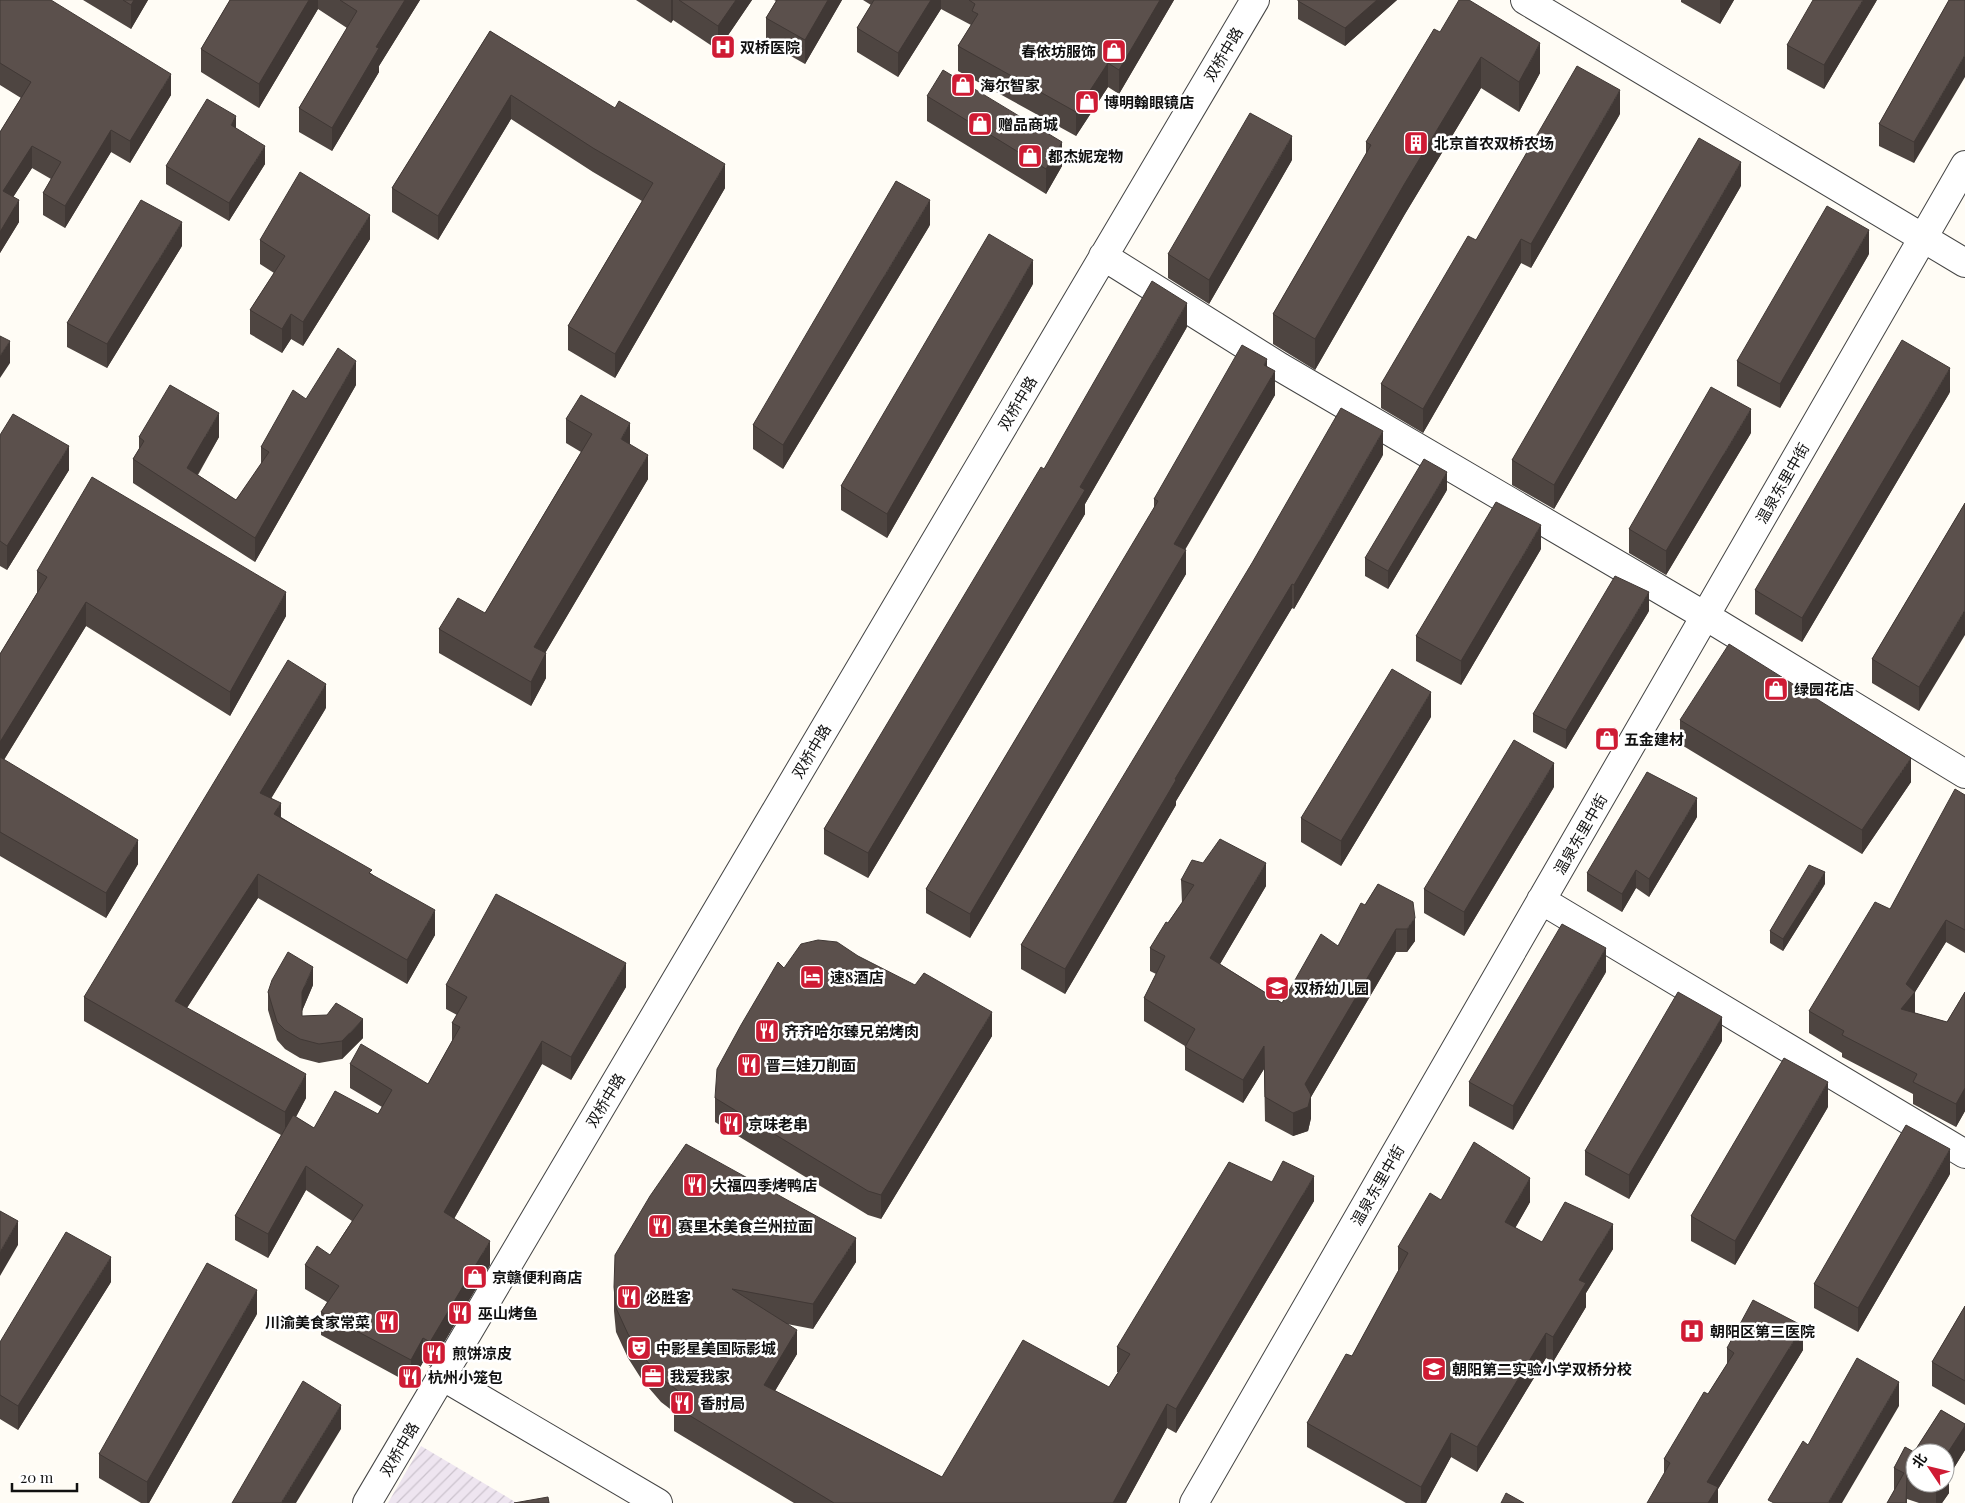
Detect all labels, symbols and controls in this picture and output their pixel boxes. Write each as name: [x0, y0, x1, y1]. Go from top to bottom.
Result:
street label: 双桥中路: [1199, 23, 1247, 85]
hospital icon: 双桥医院: [710, 34, 736, 60]
place label: 双桥医院: [740, 37, 800, 57]
shop icon: 春依坊服饰: [1101, 38, 1127, 64]
place label: 春依坊服饰: [1021, 41, 1096, 61]
shop icon: 海尔智家: [950, 72, 976, 98]
place label: 海尔智家: [980, 75, 1040, 95]
shop icon: 博明翰眼镜店: [1074, 89, 1100, 115]
place label: 博明翰眼镜店: [1104, 92, 1194, 112]
shop icon: 赠品商城: [967, 111, 993, 137]
place label: 赠品商城: [998, 114, 1058, 134]
building icon: 北京首农双桥农场: [1403, 130, 1429, 156]
place label: 北京首农双桥农场: [1434, 133, 1554, 153]
shop icon: 都杰妮宠物: [1017, 143, 1043, 169]
place label: 都杰妮宠物: [1048, 146, 1123, 166]
street label: 双桥中路: [993, 372, 1041, 434]
street label: 温泉东里中街: [1751, 439, 1813, 527]
shop icon: 绿园花店: [1763, 676, 1789, 702]
place label: 绿园花店: [1794, 679, 1854, 699]
street label: 双桥中路: [787, 720, 835, 782]
shop icon: 五金建材: [1594, 726, 1620, 752]
place label: 五金建材: [1624, 729, 1684, 749]
street label: 温泉东里中街: [1549, 790, 1611, 878]
hotel icon: 速8酒店: [799, 964, 825, 990]
place label: 速8酒店: [830, 967, 883, 987]
school or university icon: 双桥幼儿园: [1264, 975, 1290, 1001]
place label: 双桥幼儿园: [1294, 978, 1369, 998]
restaurant icon: 齐齐哈尔臻兄弟烤肉: [754, 1018, 780, 1044]
place label: 齐齐哈尔臻兄弟烤肉: [784, 1021, 919, 1041]
restaurant icon: 晋二娃刀削面: [736, 1052, 762, 1078]
place label: 晋二娃刀削面: [766, 1055, 856, 1075]
street label: 双桥中路: [581, 1069, 629, 1131]
restaurant icon: 京味老串: [718, 1111, 744, 1137]
place label: 京味老串: [748, 1114, 808, 1134]
street label: 温泉东里中街: [1346, 1141, 1408, 1229]
restaurant icon: 大福四季烤鸭店: [682, 1172, 708, 1198]
place label: 大福四季烤鸭店: [712, 1175, 817, 1195]
restaurant icon: 赛里木美食兰州拉面: [647, 1213, 673, 1239]
place label: 赛里木美食兰州拉面: [678, 1216, 813, 1236]
shop icon: 京赣便利商店: [462, 1264, 488, 1290]
place label: 京赣便利商店: [492, 1267, 582, 1287]
restaurant icon: 必胜客: [616, 1284, 642, 1310]
place label: 必胜客: [646, 1287, 691, 1307]
restaurant icon: 巫山烤鱼: [447, 1300, 473, 1326]
place label: 巫山烤鱼: [478, 1303, 538, 1323]
restaurant icon: 川渝美食家常菜: [374, 1309, 400, 1335]
place label: 川渝美食家常菜: [265, 1312, 370, 1332]
hospital icon: 朝阳区第三医院: [1679, 1318, 1705, 1344]
place label: 朝阳区第三医院: [1710, 1321, 1815, 1341]
theatre icon: 中影星美国际影城: [626, 1335, 652, 1361]
place label: 中影星美国际影城: [656, 1338, 776, 1358]
restaurant icon: 煎饼凉皮: [421, 1340, 447, 1366]
place label: 煎饼凉皮: [452, 1343, 512, 1363]
school or university icon: 朝阳第二实验小学双桥分校: [1421, 1356, 1447, 1382]
place label: 朝阳第二实验小学双桥分校: [1452, 1359, 1632, 1379]
office icon: 我爱我家: [640, 1363, 666, 1389]
restaurant icon: 杭州小笼包: [397, 1364, 423, 1390]
place label: 我爱我家: [670, 1366, 730, 1386]
place label: 杭州小笼包: [428, 1367, 503, 1387]
restaurant icon: 香肘局: [669, 1390, 695, 1416]
place label: 香肘局: [700, 1393, 745, 1413]
street label: 双桥中路: [375, 1418, 423, 1480]
north arrow: [1905, 1443, 1955, 1493]
text: 北: [1907, 1449, 1931, 1471]
scale bar: [12, 1460, 78, 1492]
text: 20 m: [20, 1467, 54, 1487]

